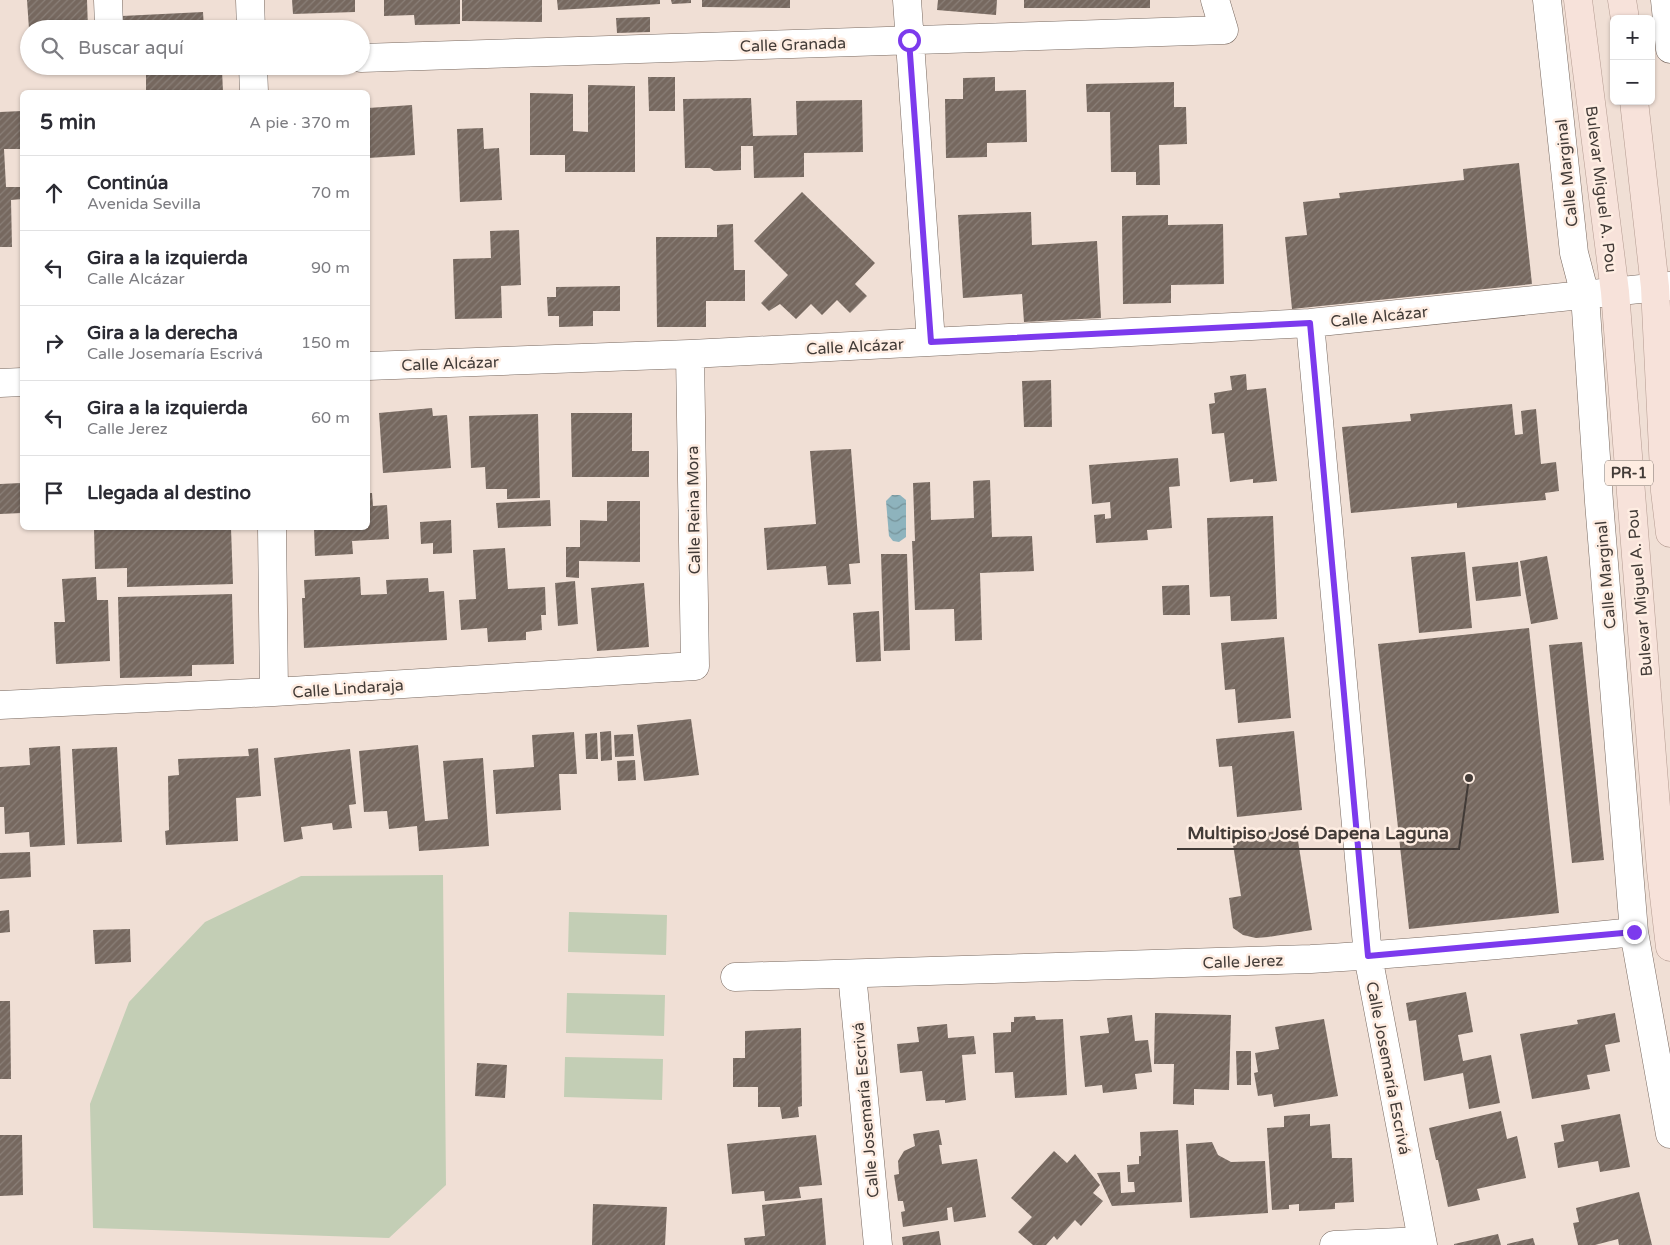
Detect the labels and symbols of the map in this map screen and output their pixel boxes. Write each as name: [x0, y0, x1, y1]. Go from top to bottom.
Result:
route start: [898, 29, 921, 52]
street label: Calle Granada: [740, 33, 847, 57]
street label: Bulevar Miguel A. Pou: [1581, 105, 1621, 274]
street label: Calle Marginal: [1551, 118, 1583, 228]
street label: Calle Alcázar: [1329, 302, 1430, 332]
street label: Calle Alcázar: [806, 334, 905, 360]
street label: Calle Alcázar: [401, 352, 500, 376]
street label: Calle Reina Mora: [683, 445, 705, 575]
road number: PR-1: [1605, 460, 1653, 486]
street label: Bulevar Miguel A. Pou: [1623, 508, 1657, 677]
street label: Calle Marginal: [1591, 520, 1621, 630]
street label: Calle Lindaraja: [292, 675, 404, 703]
callout: Multipiso José Dapena Laguna: [1177, 816, 1459, 849]
text: Multipiso José Dapena Laguna: [1187, 822, 1449, 844]
route end: [1623, 921, 1646, 944]
street label: Calle Jerez: [1202, 951, 1284, 973]
street label: Calle Josemaría Escrivá: [1361, 980, 1415, 1156]
street label: Calle Josemaría Escrivá: [848, 1021, 884, 1198]

